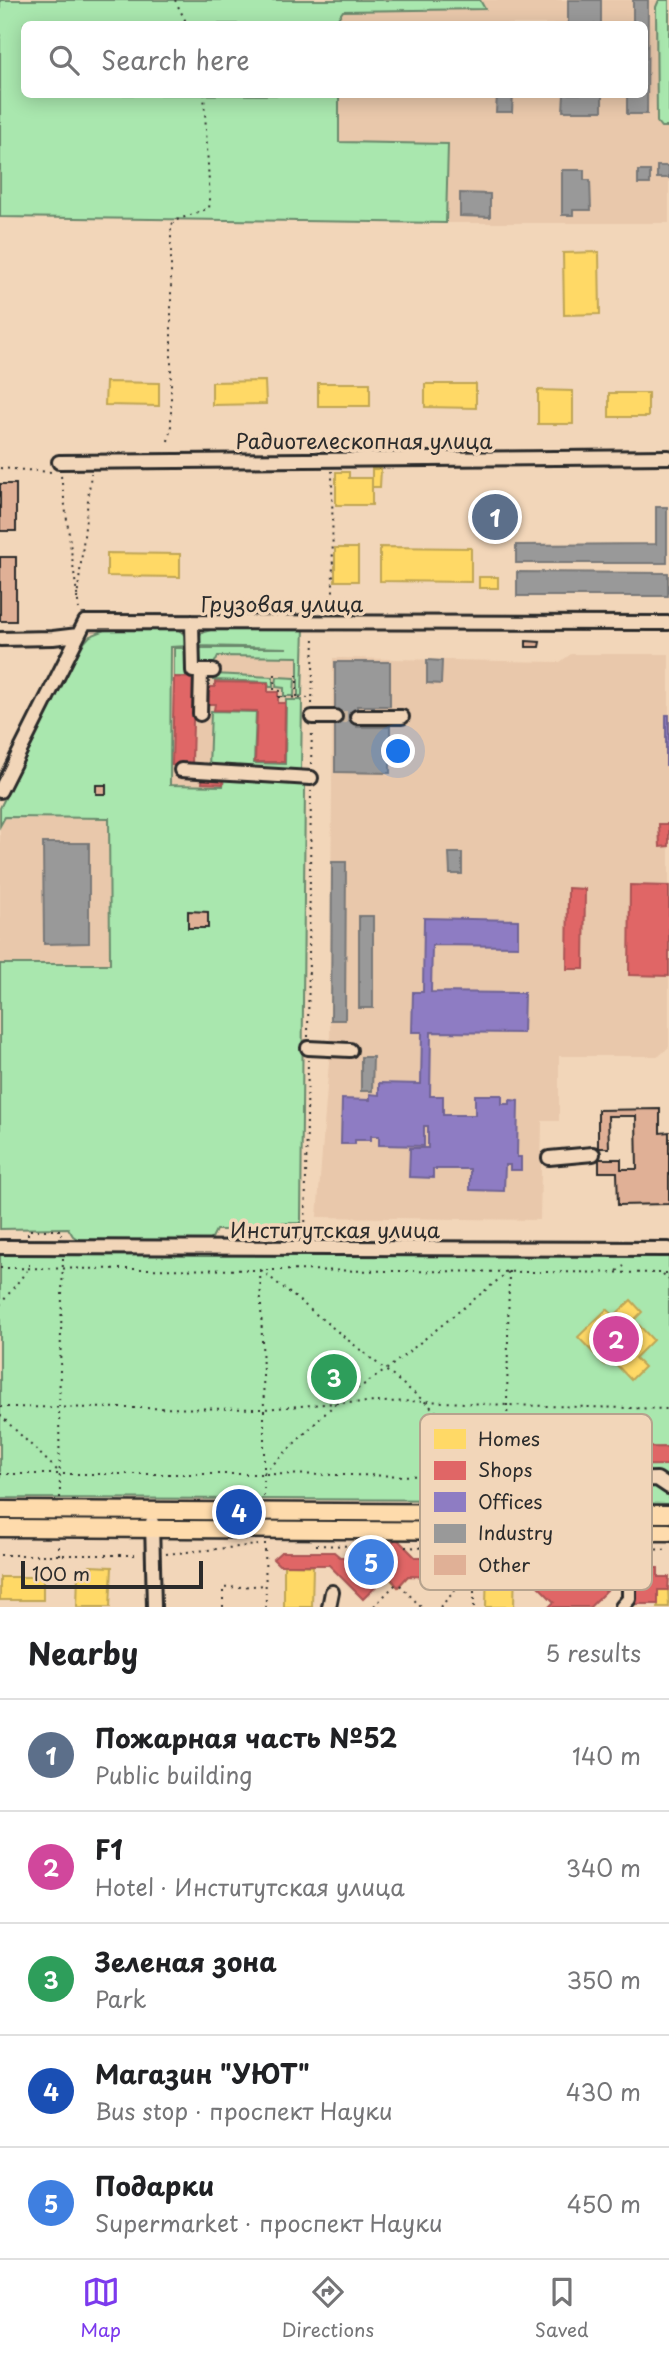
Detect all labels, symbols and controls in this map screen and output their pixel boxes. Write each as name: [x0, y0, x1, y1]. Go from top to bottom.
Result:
search box: [21, 21, 648, 98]
text: Search here: [101, 40, 250, 79]
icon: search: [45, 41, 83, 79]
street label: Радиотелескопная улица: [235, 424, 493, 456]
pin: 1: [472, 491, 518, 543]
street label: Грузовая улица: [201, 587, 364, 619]
your location: [381, 734, 415, 768]
street label: Институтская улица: [230, 1213, 441, 1245]
pin: 2: [593, 1313, 639, 1365]
pin: 3: [311, 1351, 357, 1403]
legend: [420, 1414, 652, 1590]
text: Homes: [478, 1424, 540, 1452]
text: Shops: [478, 1455, 532, 1483]
pin: 4: [216, 1486, 262, 1538]
text: Offices: [478, 1487, 543, 1515]
text: Industry: [478, 1518, 553, 1546]
pin: 5: [348, 1536, 394, 1588]
text: Other: [478, 1550, 530, 1578]
scale bar: [21, 1558, 203, 1590]
text: 100 m: [32, 1559, 90, 1587]
text: Nearby: [28, 1630, 138, 1675]
text: 5 results: [545, 1635, 641, 1670]
text: Пожарная часть №52: [95, 1718, 397, 1757]
text: 1: [46, 1738, 57, 1773]
text: 140 m: [572, 1738, 641, 1773]
text: Public building: [95, 1757, 252, 1792]
text: F1: [95, 1830, 123, 1869]
text: 2: [43, 1850, 59, 1885]
text: 340 m: [566, 1850, 641, 1885]
text: Hotel · Институтская улица: [95, 1869, 405, 1904]
text: Зеленая зона: [95, 1942, 277, 1981]
text: 3: [43, 1962, 59, 1997]
text: 350 m: [566, 1962, 641, 1997]
text: Park: [95, 1981, 146, 2016]
text: Магазин "УЮТ": [95, 2054, 310, 2093]
text: 4: [43, 2074, 59, 2109]
text: 430 m: [566, 2074, 641, 2109]
text: Bus stop · проспект Науки: [95, 2093, 393, 2128]
text: Подарки: [95, 2166, 214, 2205]
text: 5: [44, 2186, 58, 2221]
text: 450 m: [567, 2186, 641, 2221]
text: Supermarket · проспект Науки: [95, 2205, 442, 2240]
tab: Map: [80, 2273, 121, 2343]
tab: Directions: [282, 2273, 374, 2343]
tab: Saved: [535, 2273, 589, 2343]

